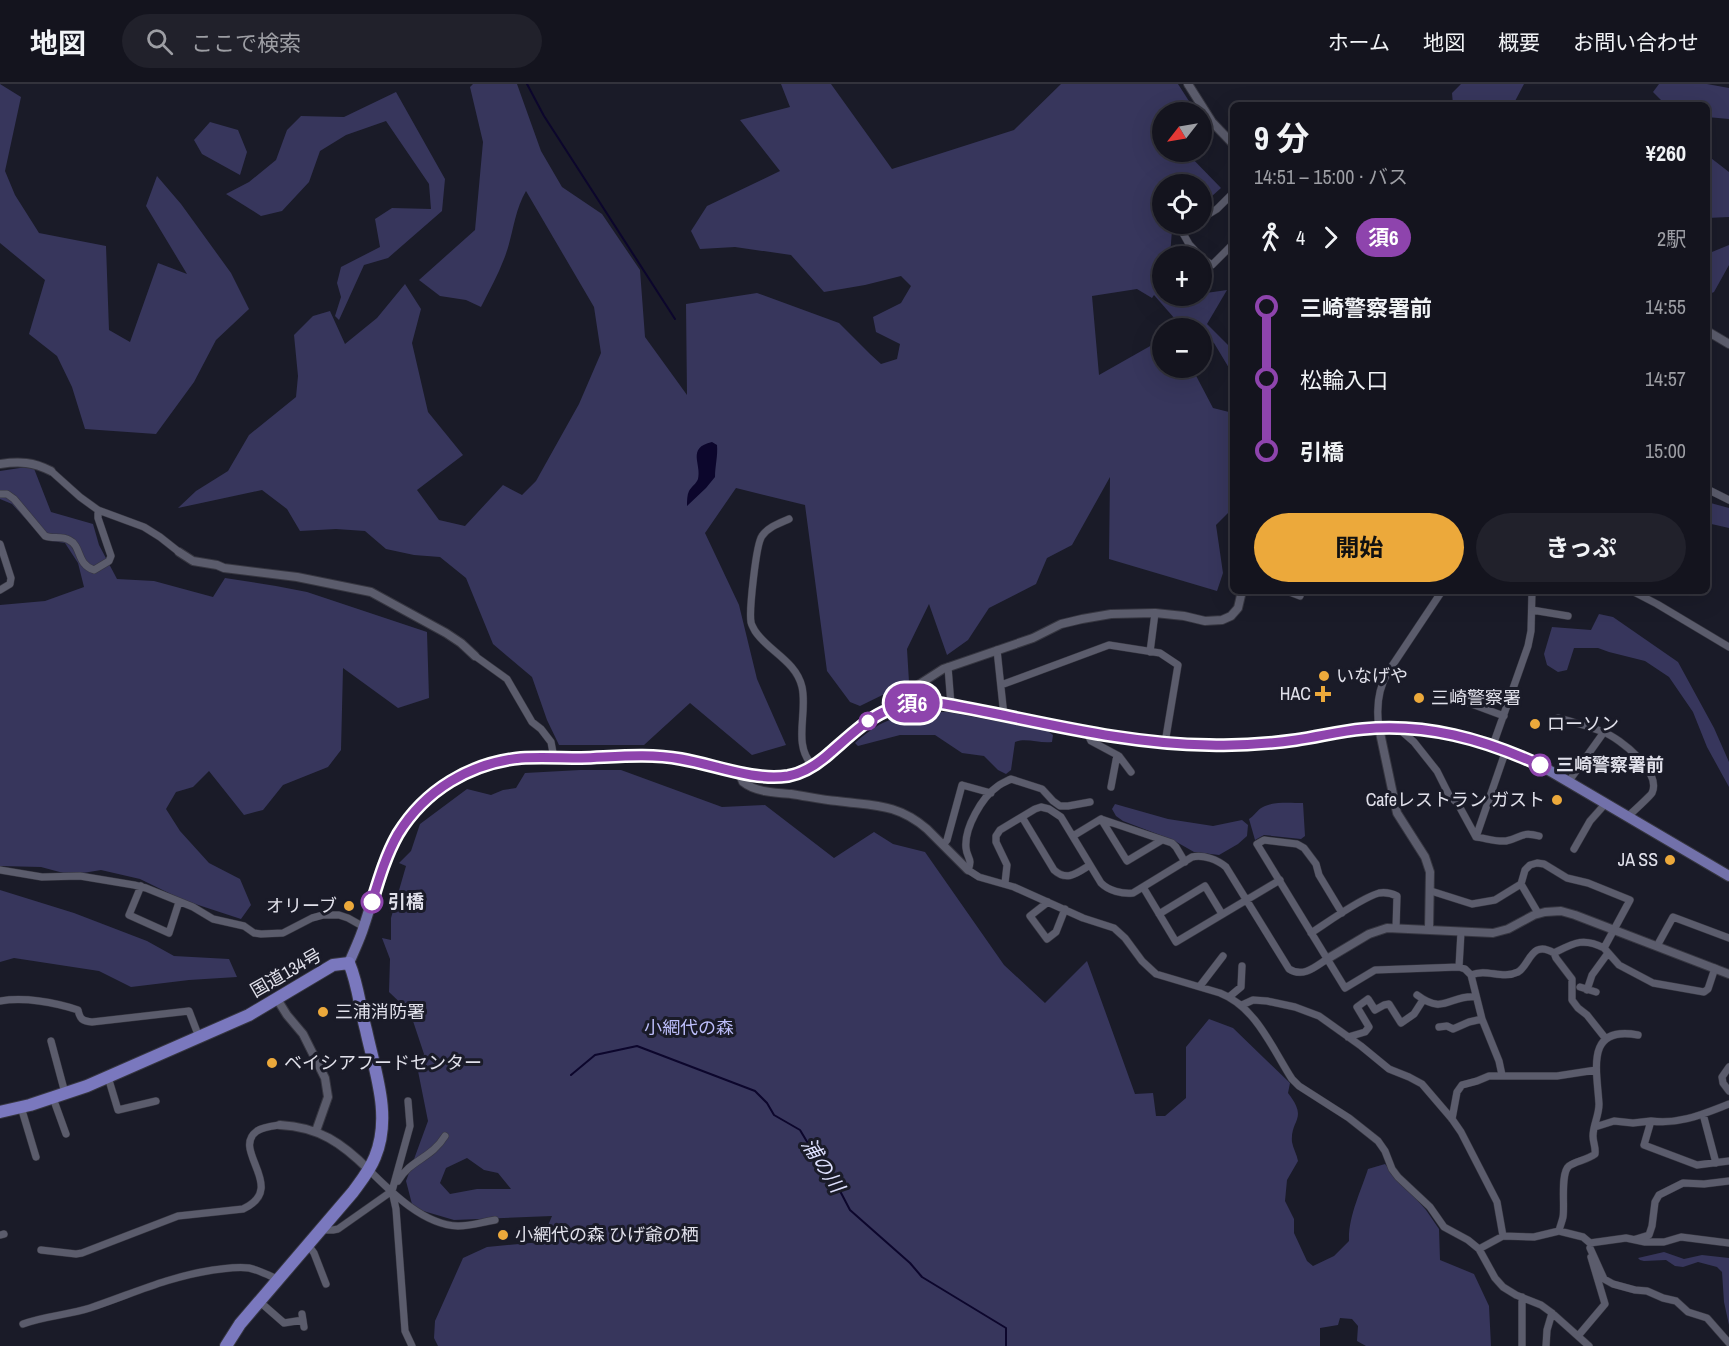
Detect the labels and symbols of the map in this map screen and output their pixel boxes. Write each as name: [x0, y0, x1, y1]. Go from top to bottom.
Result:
north arrow: [1152, 102, 1212, 162]
place label: いなげや: [1336, 663, 1408, 688]
marker: いなげや: [1317, 669, 1331, 683]
place label: HAC: [1280, 681, 1311, 706]
line badge: 須6: [885, 684, 939, 722]
place label: 三崎警察署: [1431, 685, 1521, 710]
marker: HAC: [1316, 687, 1330, 701]
marker: 三崎警察署: [1412, 691, 1426, 705]
place label: ローソン: [1547, 711, 1619, 736]
unlabelled marker: [859, 712, 877, 730]
marker: ローソン: [1528, 717, 1542, 731]
place label: 三崎警察署前: [1556, 752, 1664, 777]
marker: 三崎警察署前: [1529, 754, 1551, 776]
place label: Cafeレストラン ガスト: [1366, 787, 1545, 812]
marker: Cafeレストラン ガスト: [1550, 793, 1564, 807]
place label: JA SS: [1618, 847, 1658, 872]
marker: JA SS: [1663, 853, 1677, 867]
place label: 引橋: [388, 889, 424, 914]
marker: 引橋: [361, 891, 383, 913]
place label: オリーブ: [266, 893, 337, 918]
marker: オリーブ: [342, 899, 356, 913]
street label: 国道134号: [245, 942, 326, 1003]
place label: 三浦消防署: [335, 999, 425, 1024]
marker: 三浦消防署: [316, 1005, 330, 1019]
park label: 小網代の森: [644, 1015, 734, 1040]
place label: ベイシアフードセンター: [284, 1050, 482, 1075]
marker: ベイシアフードセンター: [265, 1056, 279, 1070]
water label: 浦の川: [796, 1132, 852, 1199]
place label: 小網代の森 ひげ爺の栖: [515, 1222, 699, 1247]
marker: 小網代の森 ひげ爺の栖: [496, 1228, 510, 1242]

